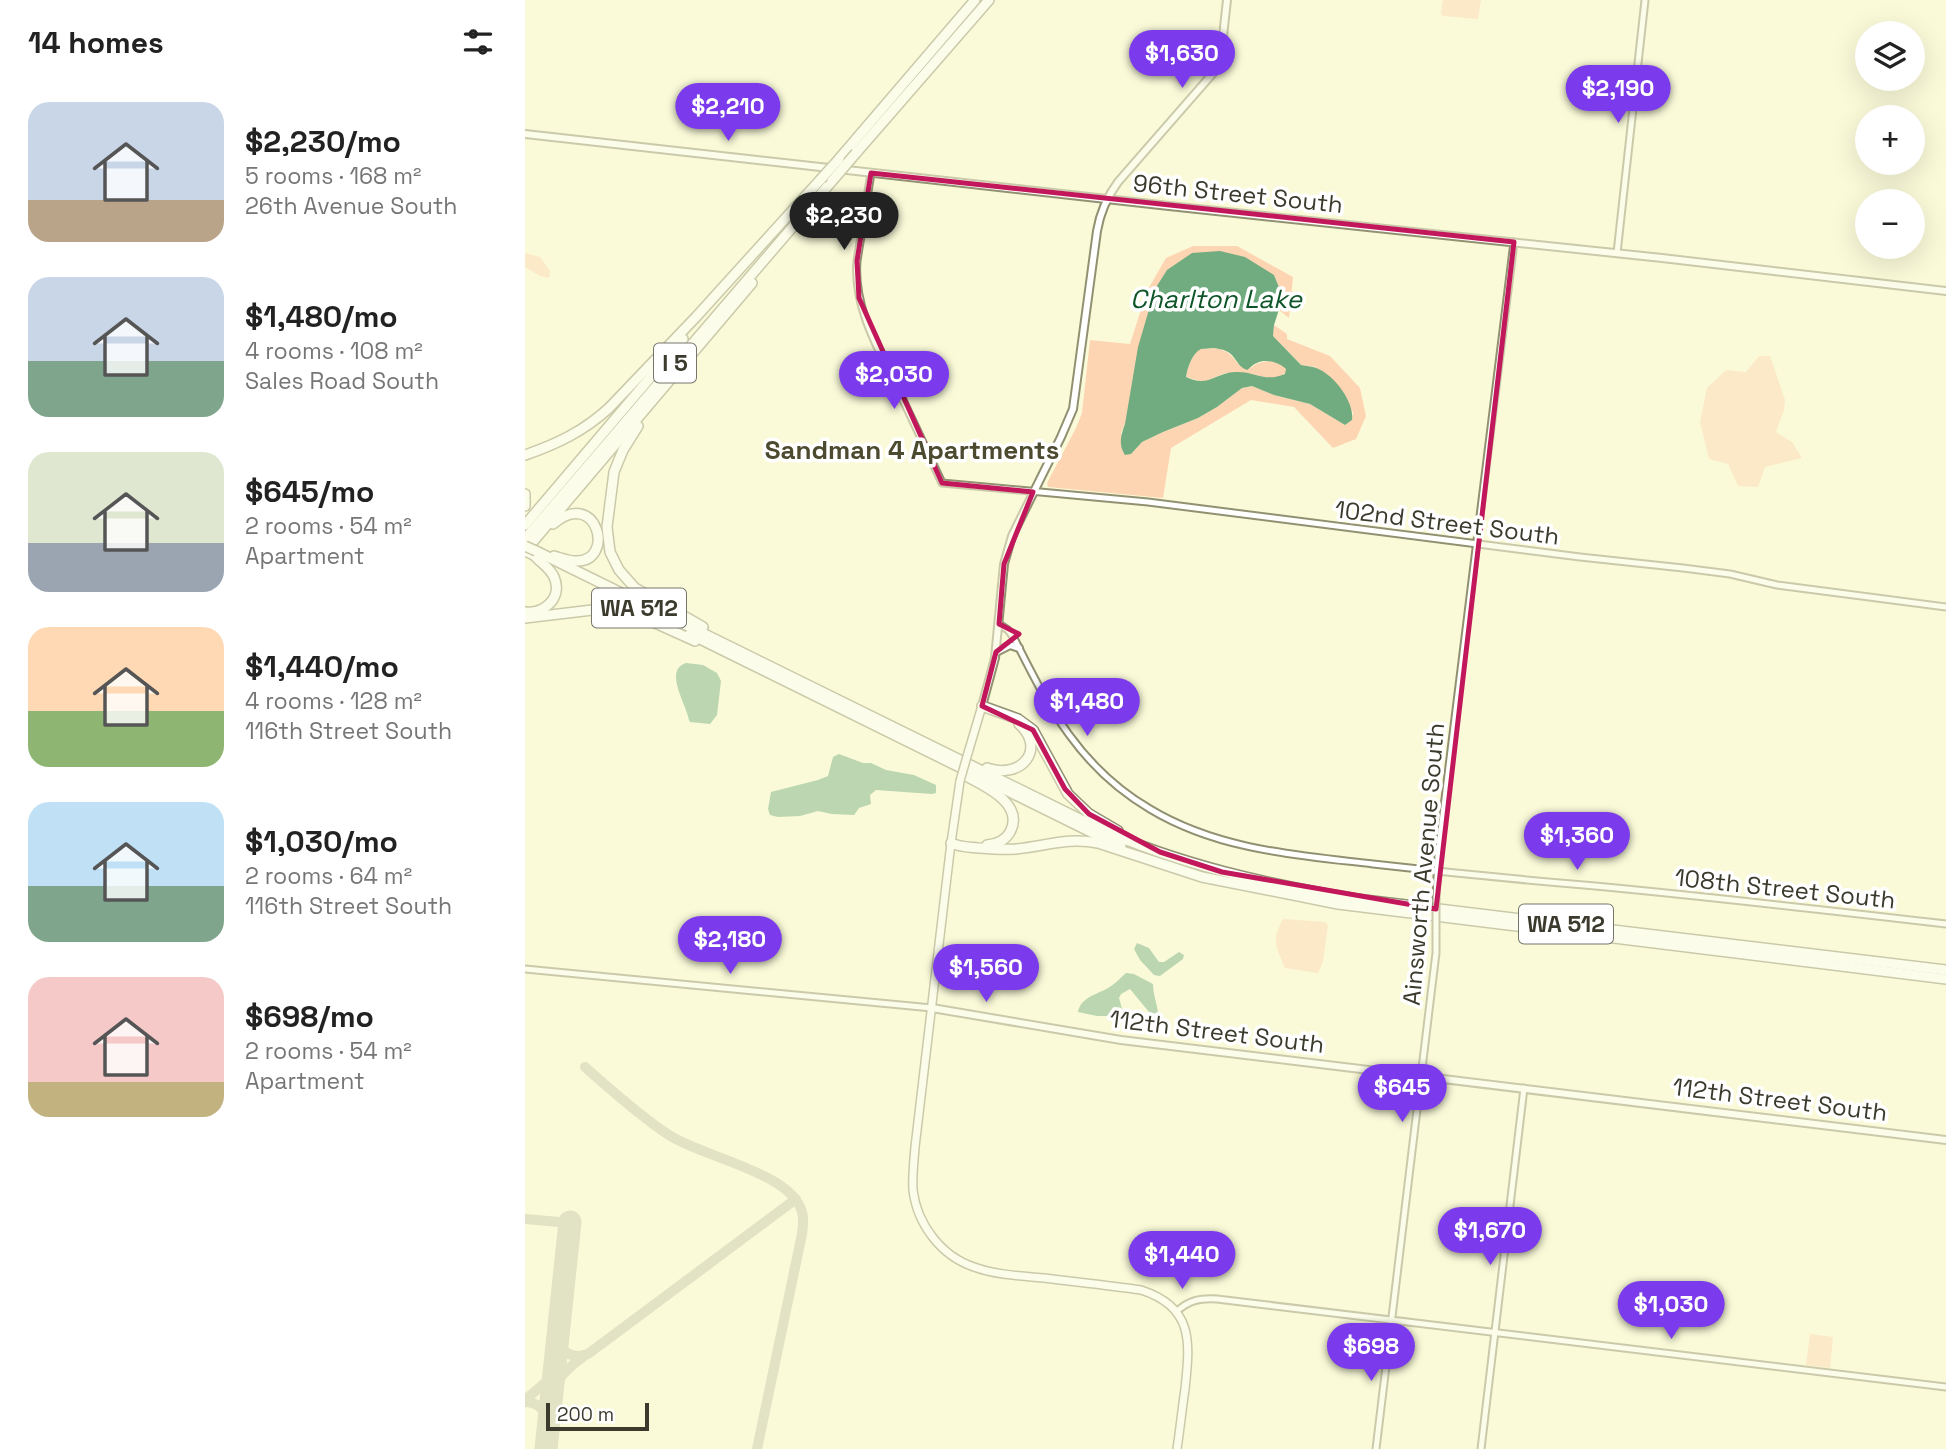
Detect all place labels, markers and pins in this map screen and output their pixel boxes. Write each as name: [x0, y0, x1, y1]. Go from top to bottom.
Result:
pin: $1,630: [1125, 31, 1239, 90]
pin: $2,190: [1561, 66, 1675, 125]
pin: $2,210: [671, 83, 785, 143]
pin: $2,230: [787, 192, 901, 252]
pin: $2,030: [837, 352, 951, 411]
pin: $1,480: [1030, 678, 1144, 738]
pin: $1,360: [1520, 812, 1634, 872]
pin: $2,180: [673, 916, 787, 976]
pin: $1,560: [929, 944, 1043, 1004]
pin: $645: [1361, 1064, 1443, 1124]
pin: $1,670: [1433, 1208, 1547, 1267]
pin: $1,440: [1125, 1232, 1239, 1291]
pin: $1,030: [1614, 1282, 1728, 1341]
pin: $698: [1330, 1324, 1412, 1383]

